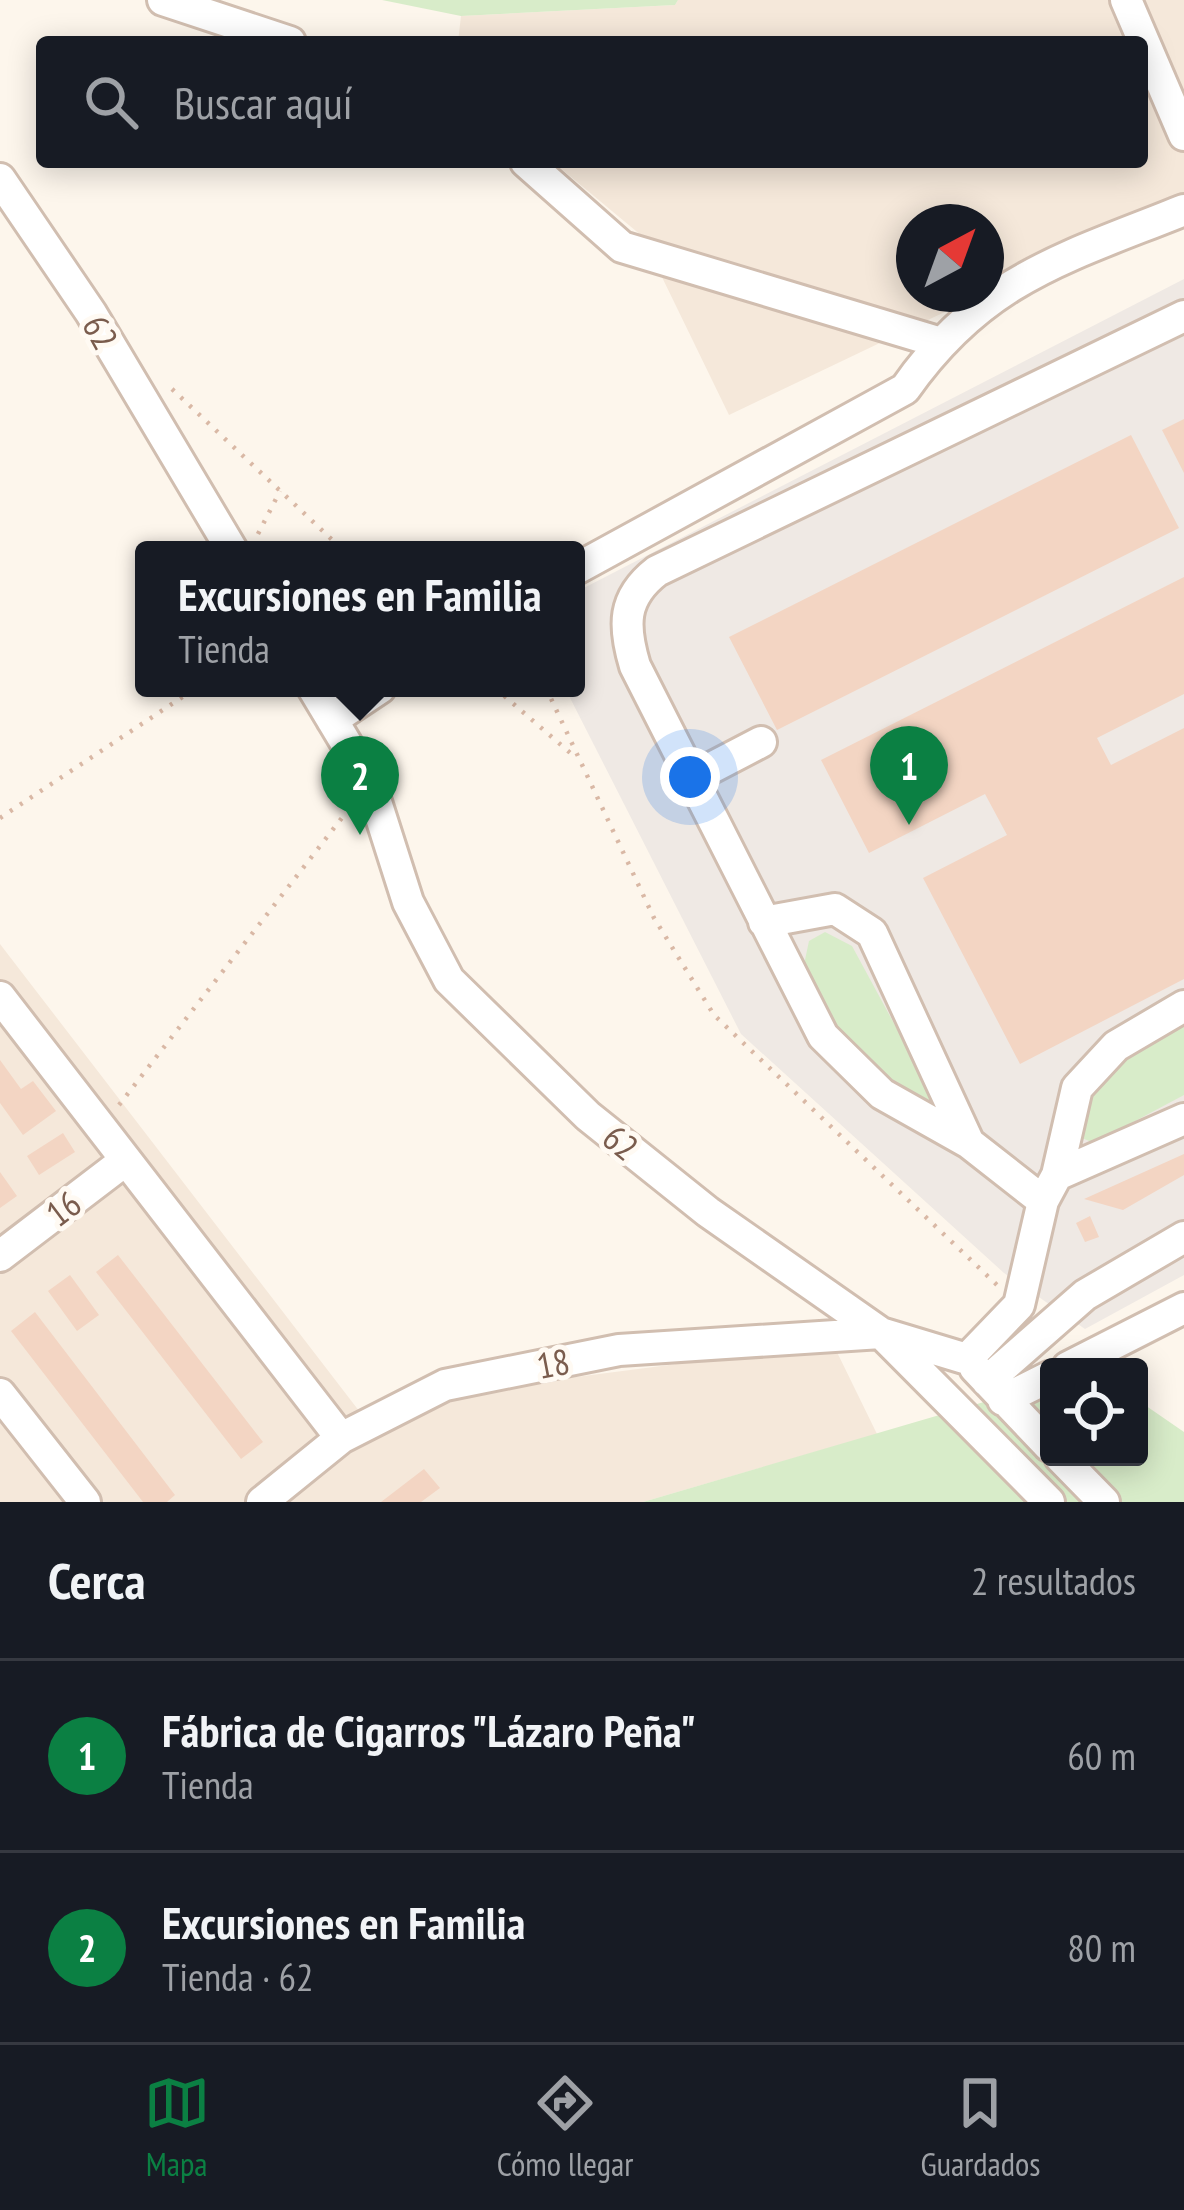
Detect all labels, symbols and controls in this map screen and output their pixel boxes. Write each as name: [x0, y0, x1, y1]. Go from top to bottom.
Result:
search box: [36, 36, 1148, 168]
icon: search: [78, 69, 144, 135]
text: Buscar aquí: [174, 73, 353, 131]
north arrow: [896, 204, 1004, 312]
street label: 62: [73, 306, 129, 358]
popup: [135, 541, 585, 697]
text: Excursiones en Familia: [178, 565, 542, 623]
text: Tienda: [178, 623, 270, 674]
pin: 1: [870, 726, 948, 825]
pin: 2: [321, 736, 399, 835]
your location: [660, 747, 720, 807]
street label: 62: [594, 1114, 648, 1170]
street label: 16: [36, 1179, 90, 1237]
street label: 18: [533, 1337, 573, 1389]
map controls: [1040, 1358, 1148, 1466]
button: locate: [1040, 1358, 1148, 1466]
text: Cerca: [48, 1547, 146, 1613]
text: 2 resultados: [971, 1555, 1136, 1606]
text: Fábrica de Cigarros "Lázaro Peña": [162, 1701, 696, 1759]
text: 1: [78, 1730, 96, 1781]
text: 60 m: [1067, 1730, 1136, 1781]
text: Tienda: [162, 1759, 254, 1810]
text: Excursiones en Familia: [162, 1893, 525, 1951]
text: 2: [78, 1922, 96, 1973]
text: 80 m: [1067, 1922, 1136, 1973]
text: Tienda · 62: [162, 1951, 314, 2002]
tab: Mapa: [144, 2070, 210, 2185]
tab: Cómo llegar: [497, 2070, 633, 2185]
tab: Guardados: [920, 2070, 1040, 2185]

